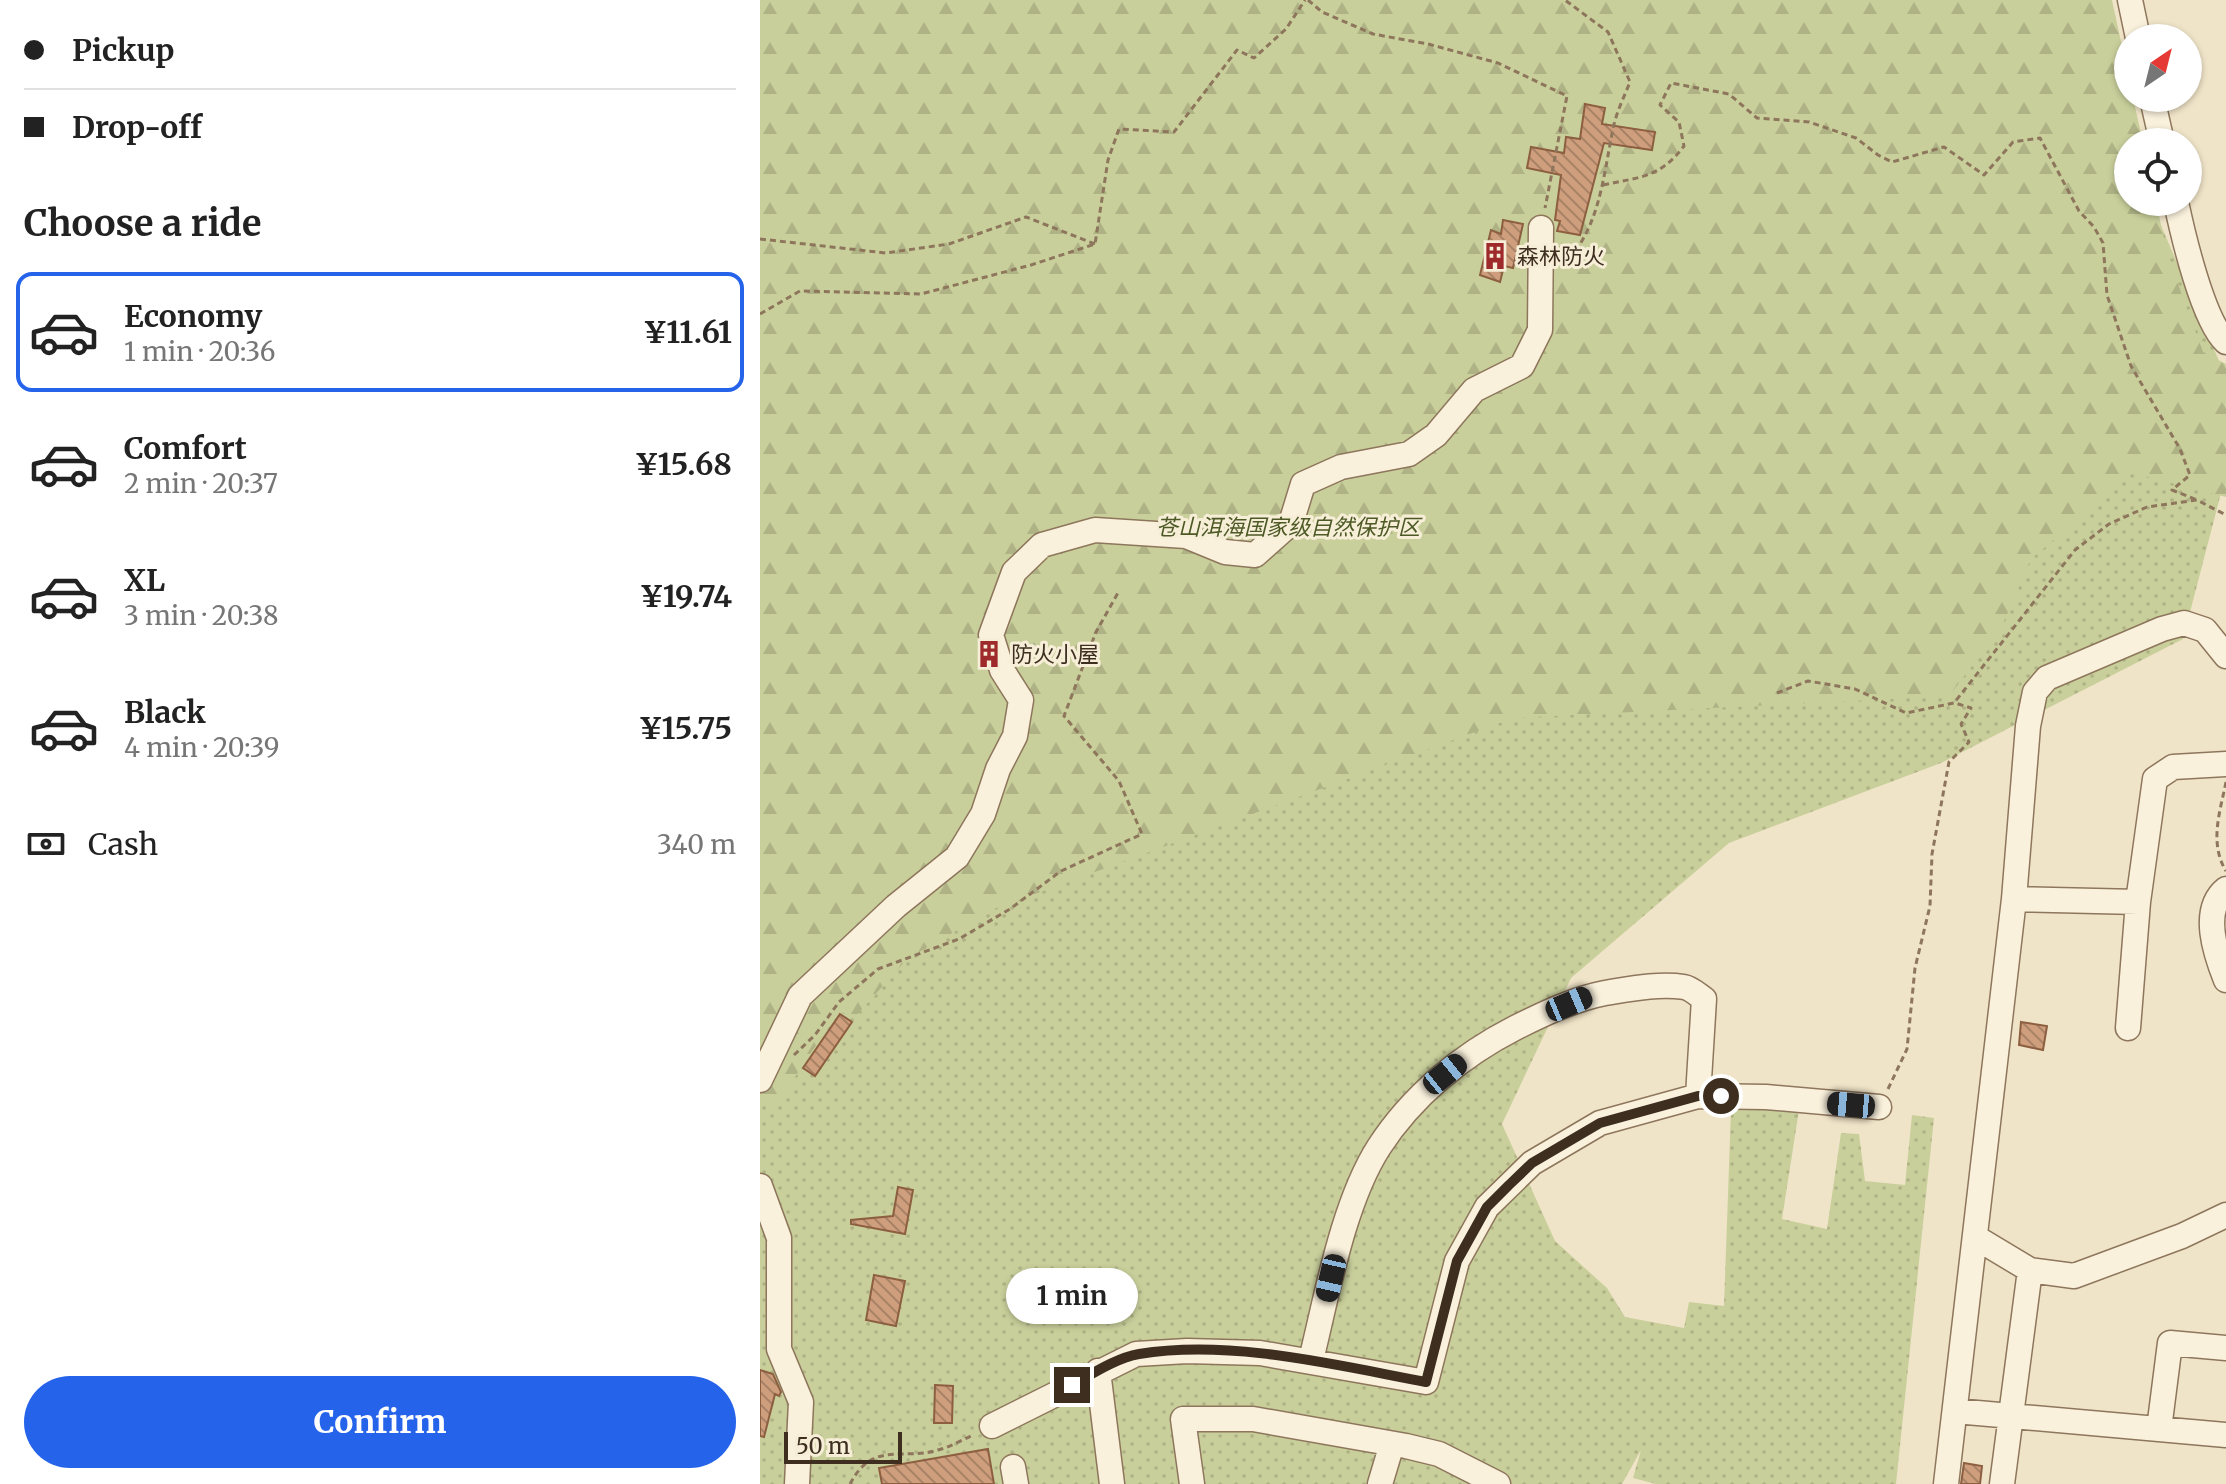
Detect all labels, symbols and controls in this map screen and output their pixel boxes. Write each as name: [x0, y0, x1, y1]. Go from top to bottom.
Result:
north arrow: [2114, 24, 2202, 112]
map controls: [2114, 24, 2202, 216]
text: Pickup: [72, 31, 174, 69]
text: Drop-off: [72, 108, 202, 146]
button: locate: [2114, 128, 2202, 216]
text: Choose a ride: [24, 201, 261, 246]
building icon: 森林防火: [1480, 241, 1510, 271]
place label: 森林防火: [1517, 242, 1605, 270]
icon: car: [28, 296, 100, 368]
text: Economy: [124, 297, 262, 335]
text: ¥11.61: [643, 313, 732, 351]
text: 1 min · 20:36: [124, 335, 276, 368]
icon: car: [28, 428, 100, 500]
text: Comfort: [124, 429, 247, 467]
text: ¥15.68: [635, 445, 732, 483]
text: 2 min · 20:37: [124, 467, 278, 500]
park label: 苍山洱海国家级自然保护区: [1156, 513, 1423, 541]
icon: car: [28, 560, 100, 632]
text: XL: [124, 561, 165, 599]
text: ¥19.74: [640, 577, 732, 615]
text: 3 min · 20:38: [124, 599, 279, 632]
building icon: 防火小屋: [974, 639, 1004, 669]
place label: 防火小屋: [1011, 640, 1099, 668]
icon: car: [28, 692, 100, 764]
text: Black: [124, 693, 206, 731]
text: ¥15.75: [639, 709, 732, 747]
text: 4 min · 20:39: [124, 731, 279, 764]
icon: cash: [24, 822, 68, 866]
text: Cash: [88, 825, 158, 863]
text: 340 m: [657, 828, 736, 861]
car: [1542, 984, 1596, 1024]
car: [1419, 1050, 1471, 1098]
route start: [1703, 1078, 1739, 1114]
car: [1826, 1091, 1876, 1119]
car: [1314, 1252, 1348, 1304]
callout: 1 min: [1006, 1269, 1138, 1325]
text: 1 min: [1037, 1279, 1107, 1312]
route end: [1054, 1367, 1090, 1403]
button: Confirm: [24, 1376, 736, 1468]
scale bar: [784, 1428, 902, 1464]
text: 50 m: [796, 1432, 850, 1460]

